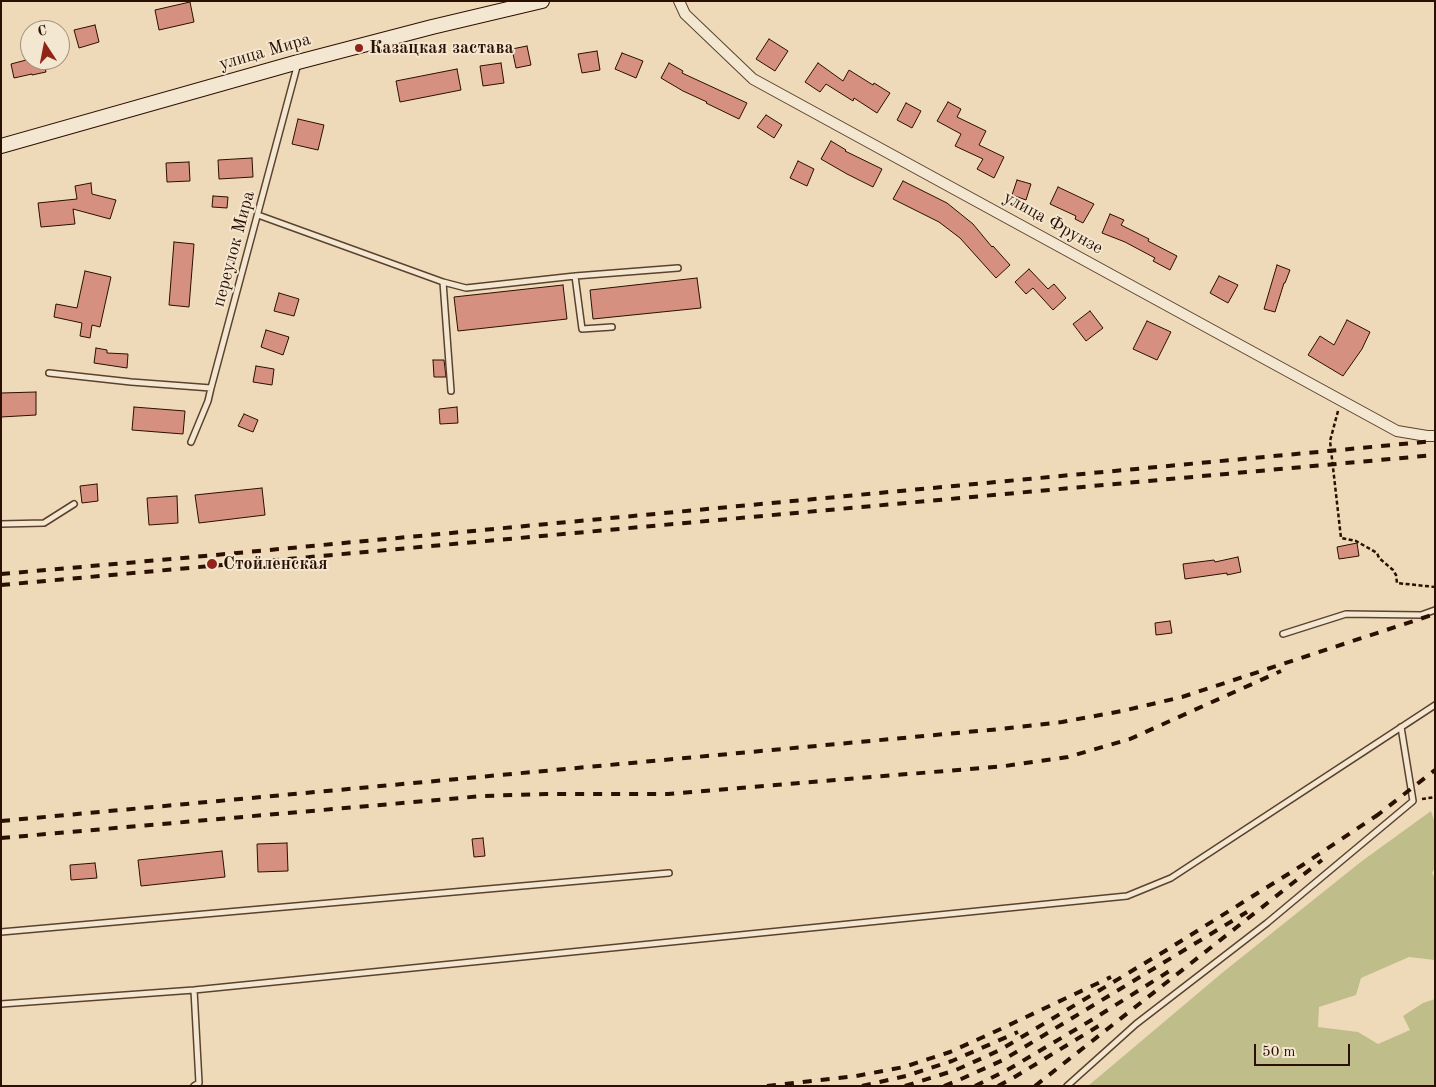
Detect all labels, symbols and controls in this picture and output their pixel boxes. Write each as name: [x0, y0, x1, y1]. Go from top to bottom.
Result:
north arrow: [20, 20, 70, 70]
text: С: [36, 24, 48, 39]
street label: улица Мира: [217, 29, 313, 75]
place label: Казацкая застава: [369, 37, 514, 59]
marker: Казацкая застава: [353, 42, 365, 54]
street label: улица Фрунзе: [999, 187, 1107, 259]
street label: переулок Мира: [208, 189, 260, 309]
place label: Стойленская: [223, 553, 328, 575]
marker: Стойленская: [205, 557, 219, 571]
scale bar: [1256, 1034, 1352, 1066]
text: 50 m: [1262, 1045, 1296, 1060]

